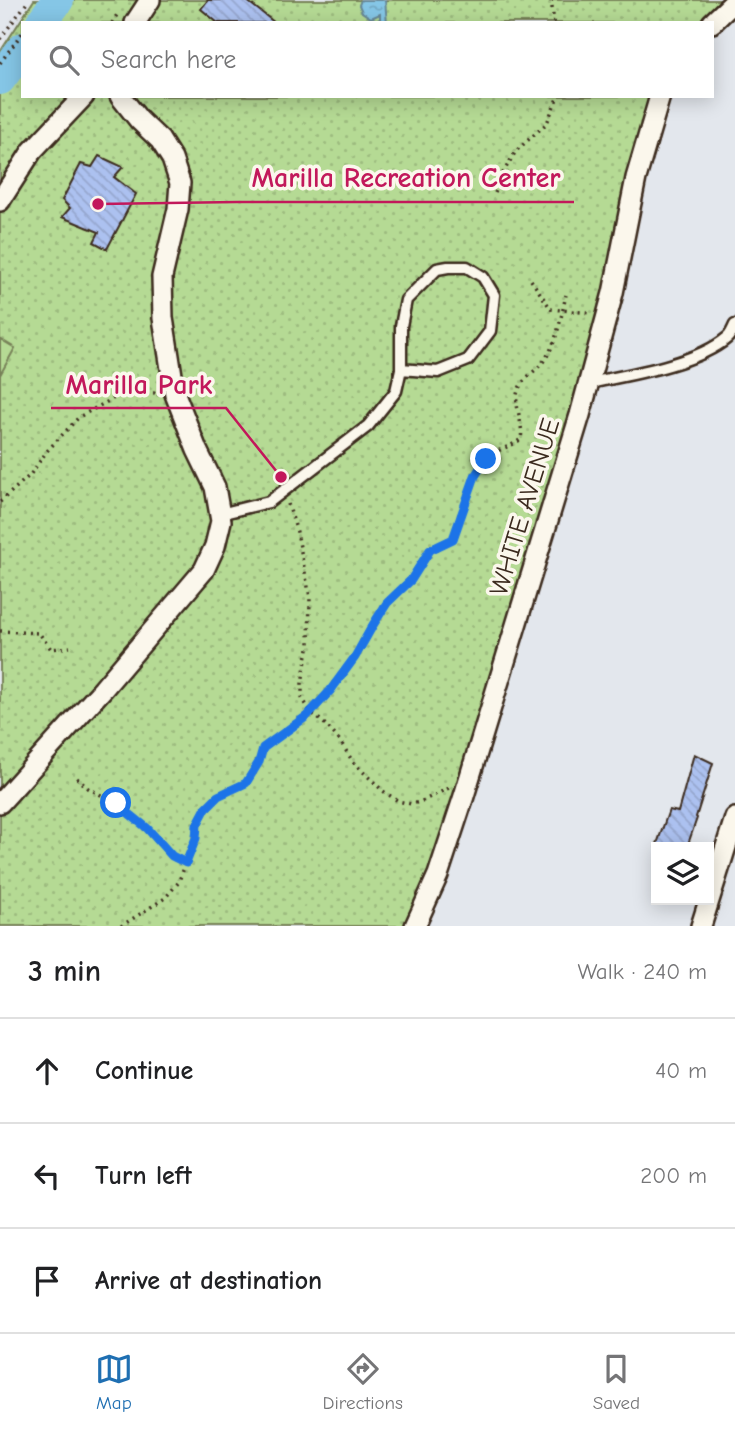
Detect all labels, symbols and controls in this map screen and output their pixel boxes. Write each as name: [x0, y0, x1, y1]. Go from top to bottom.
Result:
search box: [21, 21, 714, 98]
icon: search: [45, 41, 83, 79]
text: Search here: [101, 45, 236, 75]
callout: Marilla Recreation Center: [237, 153, 574, 202]
text: Marilla Recreation Center: [252, 162, 561, 194]
callout: Marilla Park: [51, 359, 226, 408]
text: Marilla Park: [66, 369, 213, 401]
street label: WHITE AVENUE: [484, 415, 566, 599]
route end: [470, 443, 501, 474]
route start: [100, 787, 131, 818]
map controls: [651, 842, 714, 905]
button: layers: [651, 842, 714, 905]
text: 3 min: [28, 954, 101, 989]
text: Walk · 240 m: [577, 958, 707, 985]
icon: ahead: [28, 1052, 66, 1090]
text: Continue: [95, 1056, 193, 1086]
text: 40 m: [655, 1057, 707, 1084]
icon: left: [28, 1157, 66, 1195]
text: Turn left: [95, 1161, 192, 1191]
text: 200 m: [640, 1162, 707, 1189]
icon: arrive: [28, 1262, 66, 1300]
text: Arrive at destination: [95, 1266, 322, 1296]
tab: Map: [95, 1350, 133, 1414]
tab: Directions: [323, 1350, 403, 1414]
tab: Saved: [593, 1350, 640, 1414]

